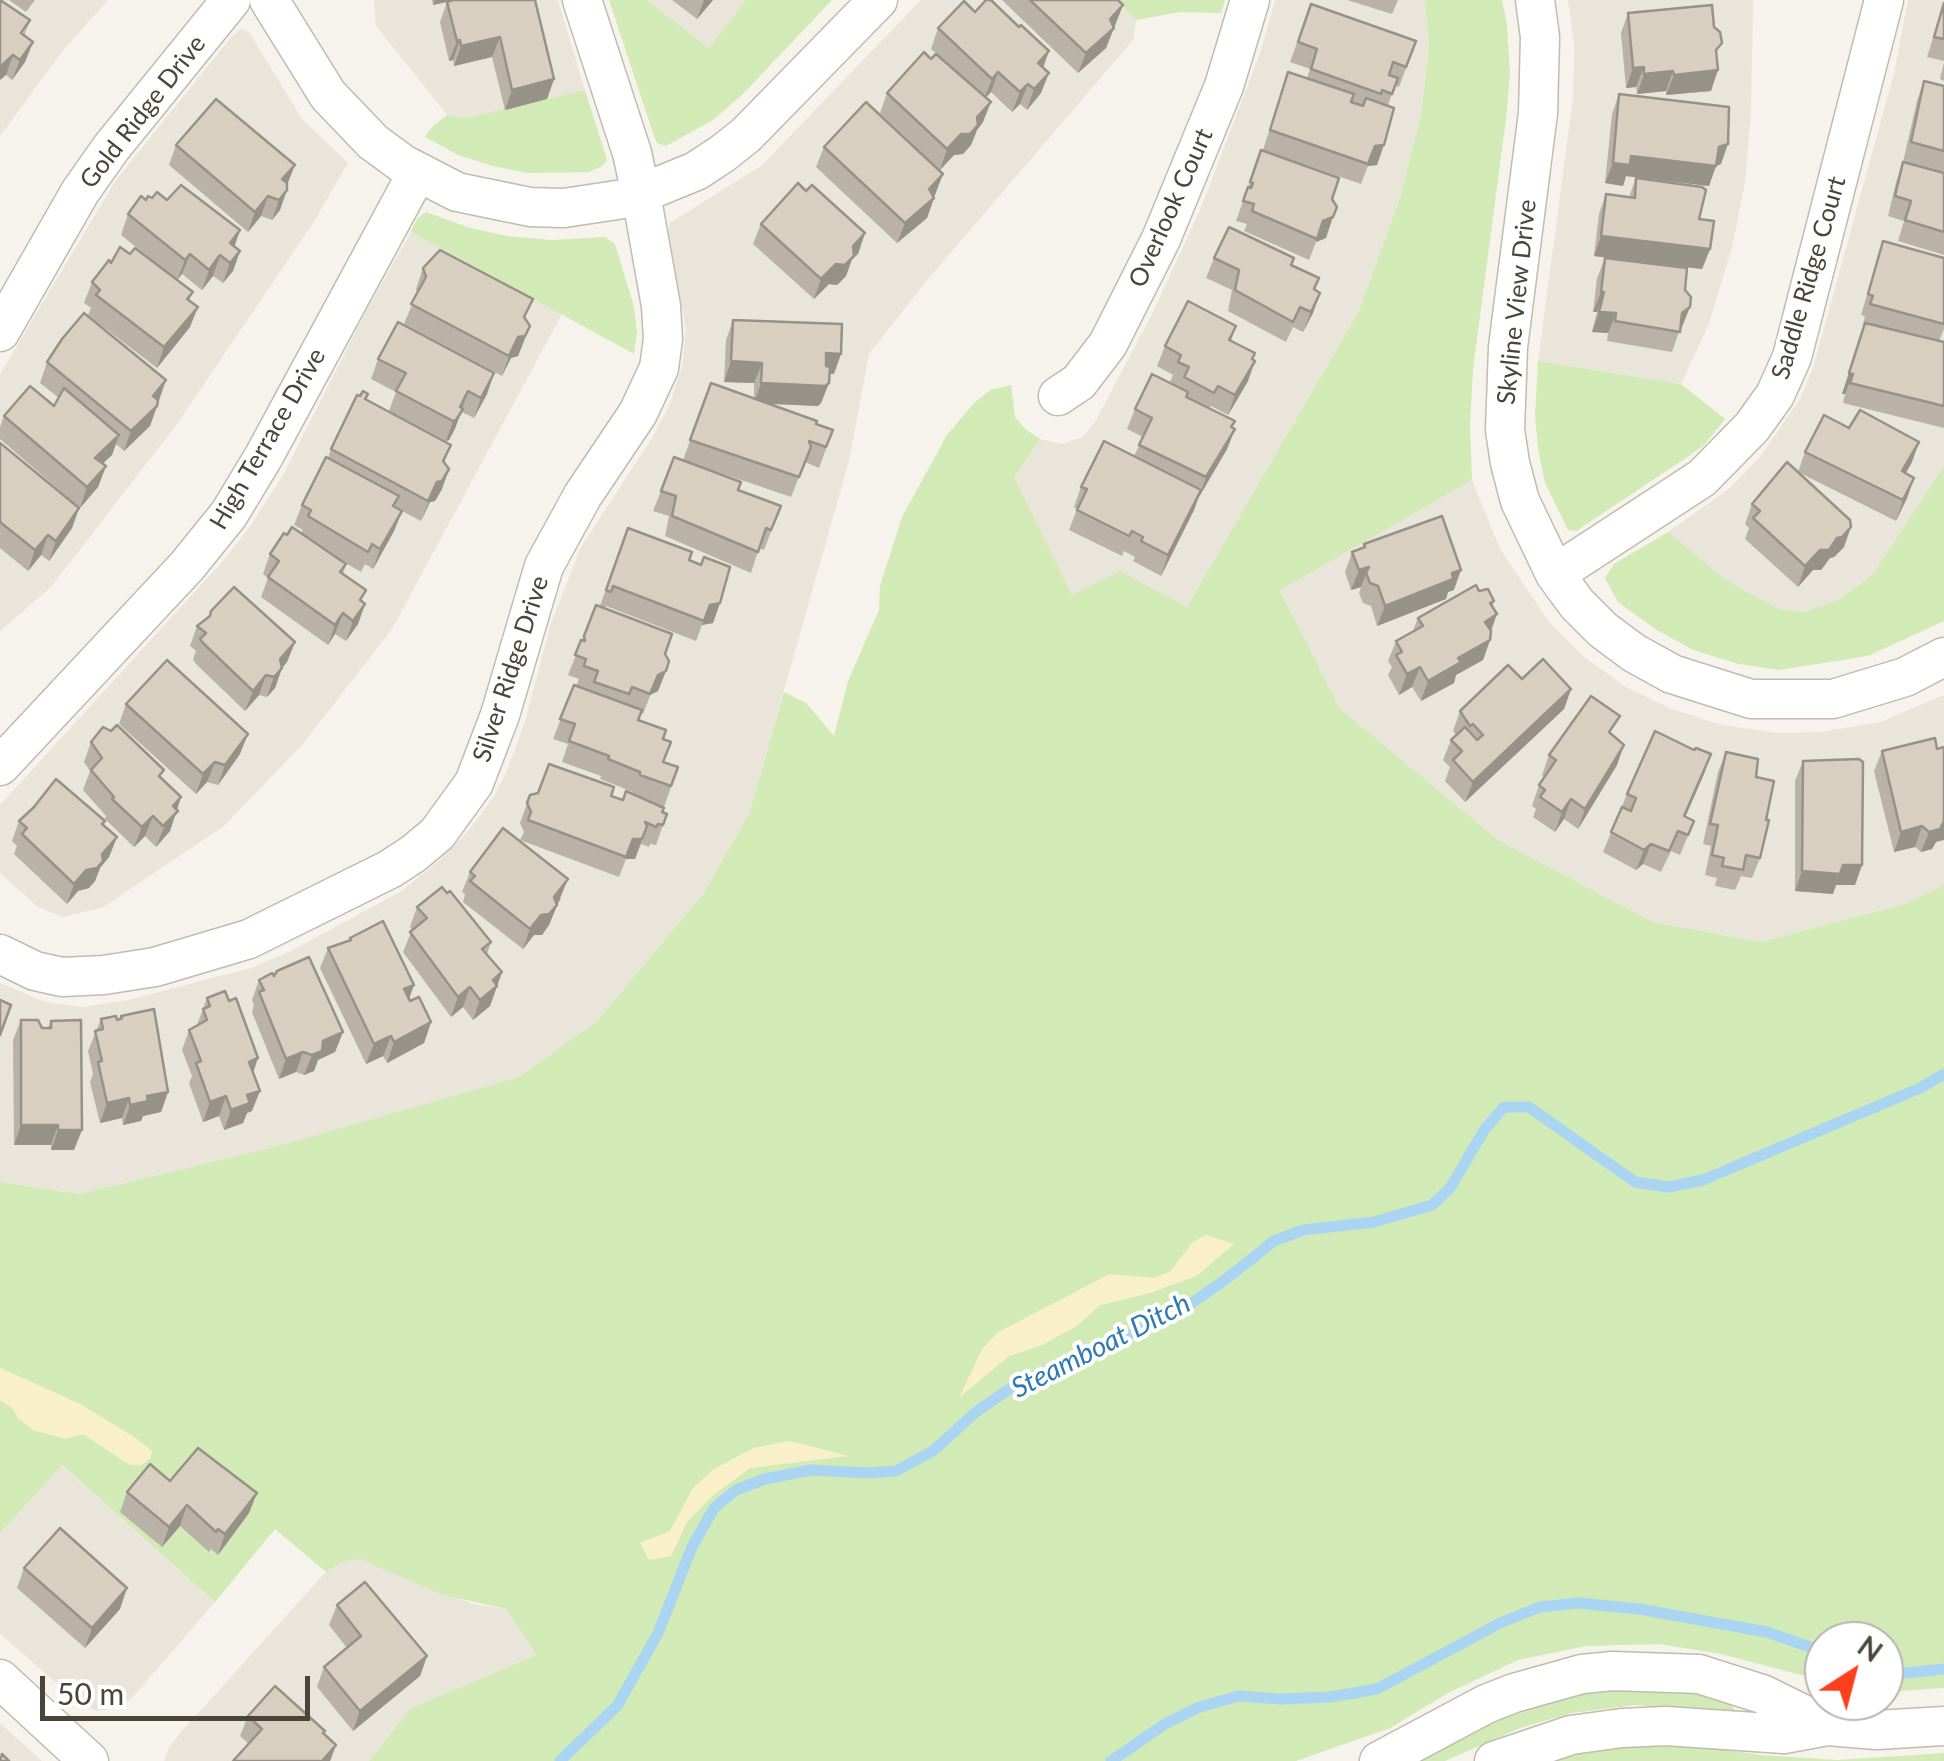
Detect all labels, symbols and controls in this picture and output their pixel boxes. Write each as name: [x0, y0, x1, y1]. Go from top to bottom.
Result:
street label: Gold Ridge Drive: [74, 29, 212, 195]
street label: Overlook Court: [1123, 124, 1219, 292]
street label: Saddle Ridge Court: [1766, 173, 1852, 383]
street label: Skyline View Drive: [1491, 198, 1543, 406]
street label: High Terrace Drive: [204, 343, 332, 535]
street label: Silver Ridge Drive: [467, 572, 555, 766]
water label: Steamboat Ditch: [1006, 1286, 1196, 1406]
north arrow: [1804, 1621, 1904, 1721]
text: N: [1852, 1628, 1889, 1668]
scale bar: [45, 1656, 315, 1718]
text: 50 m: [57, 1675, 124, 1711]

